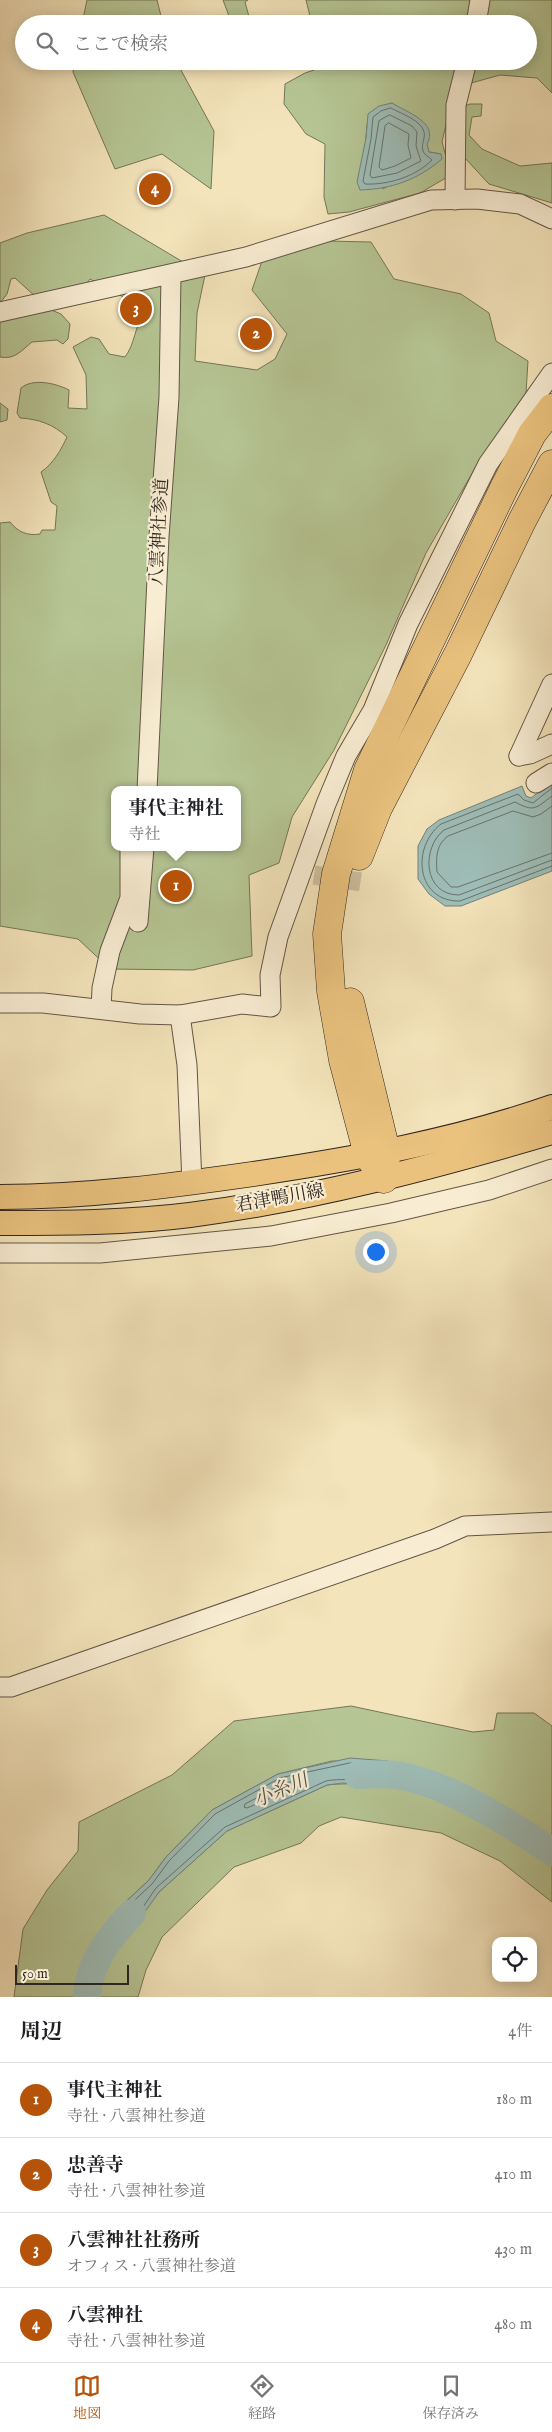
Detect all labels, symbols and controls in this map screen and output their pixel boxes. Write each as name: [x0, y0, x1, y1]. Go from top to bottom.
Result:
search box: [15, 15, 537, 70]
icon: search: [33, 29, 61, 57]
text: ここで検索: [73, 33, 168, 57]
pin: 4: [139, 170, 171, 208]
pin: 3: [120, 290, 152, 328]
pin: 2: [240, 315, 272, 353]
street label: 八雲神社参道: [146, 477, 174, 587]
popup: [111, 786, 241, 851]
text: 事代主神社: [128, 797, 224, 821]
text: 寺社: [128, 825, 161, 845]
pin: 1: [160, 867, 192, 905]
street label: 君津鴨川線: [234, 1180, 326, 1218]
your location: [363, 1239, 389, 1265]
water label: 小糸川: [250, 1768, 314, 1813]
map controls: [492, 1937, 537, 1982]
button: locate: [492, 1937, 537, 1982]
scale bar: [15, 1962, 129, 1985]
text: 50 m: [22, 1965, 48, 1983]
text: 周辺: [20, 2019, 62, 2046]
text: 4件: [508, 2022, 532, 2042]
text: 事代主神社: [67, 2079, 162, 2103]
text: 1: [33, 2090, 39, 2110]
text: 180 m: [496, 2090, 532, 2110]
text: 寺社 · 八雲神社参道: [67, 2107, 206, 2127]
text: 忠善寺: [67, 2154, 124, 2178]
text: 2: [32, 2165, 40, 2185]
text: 410 m: [495, 2165, 532, 2185]
text: 寺社 · 八雲神社参道: [67, 2182, 206, 2202]
text: 八雲神社社務所: [67, 2229, 200, 2253]
text: 3: [33, 2240, 39, 2260]
text: 430 m: [494, 2240, 532, 2260]
text: オフィス · 八雲神社参道: [67, 2257, 236, 2277]
text: 八雲神社: [67, 2304, 143, 2328]
text: 4: [32, 2315, 40, 2335]
text: 480 m: [494, 2315, 532, 2335]
text: 寺社 · 八雲神社参道: [67, 2332, 206, 2352]
tab: 地図: [73, 2372, 101, 2423]
tab: 経路: [248, 2372, 276, 2423]
tab: 保存済み: [423, 2372, 479, 2423]

